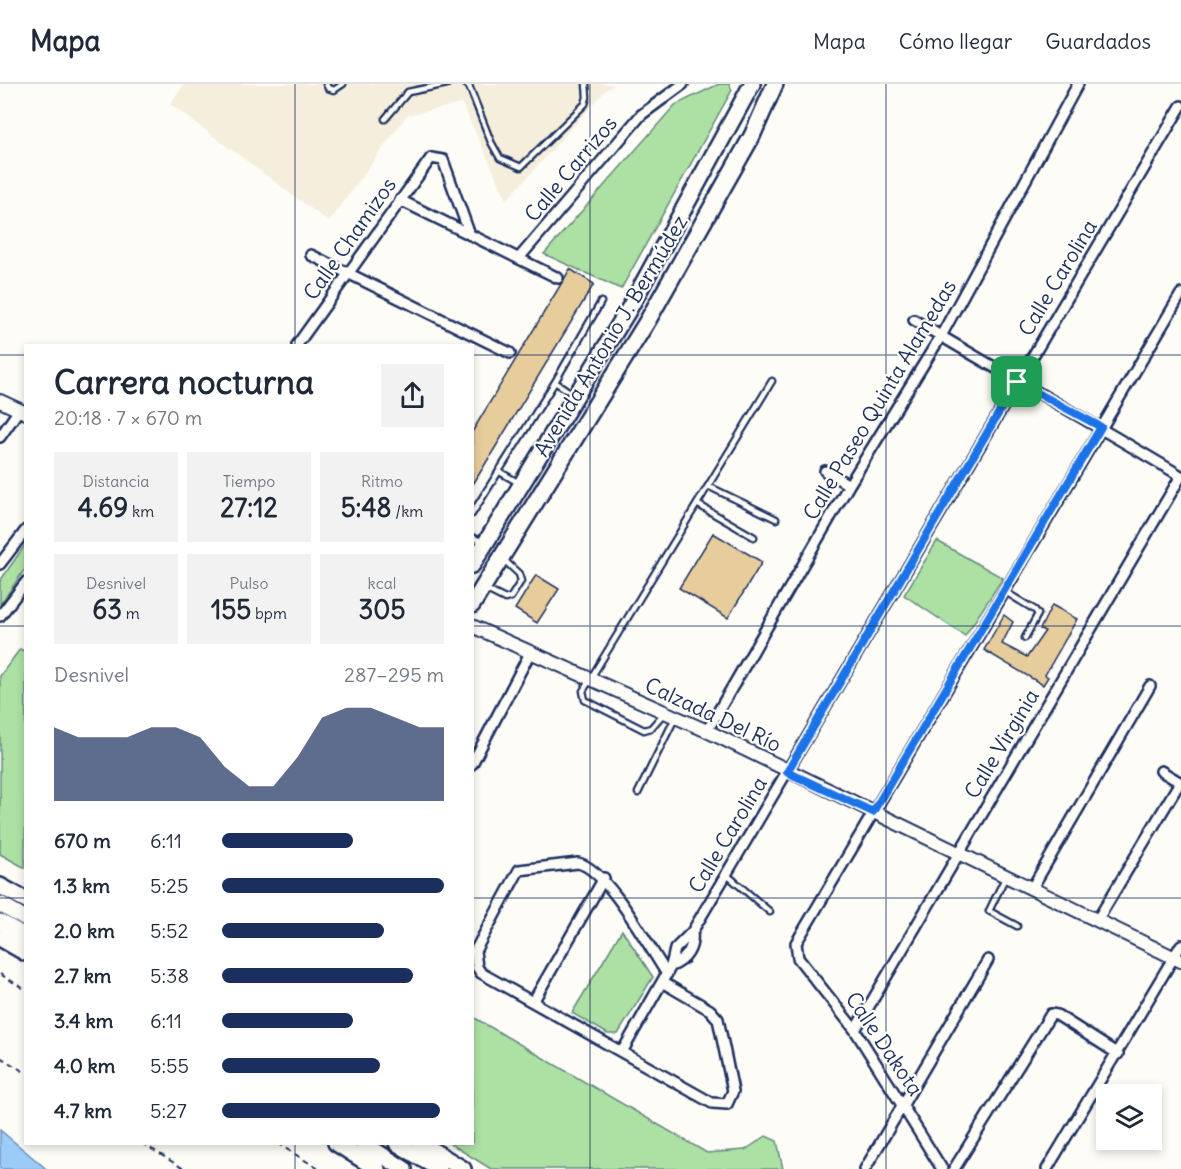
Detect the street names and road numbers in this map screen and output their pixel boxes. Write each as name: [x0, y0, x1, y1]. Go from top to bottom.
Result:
street label: Calle Carrizos: [518, 110, 623, 227]
street label: Calle Chamizos: [297, 172, 402, 305]
street label: Avenida Antonio J. Bermúdez: [528, 210, 693, 461]
street label: Calle Carolina: [1012, 215, 1103, 341]
street label: Calle Paseo Quinta Alamedas: [797, 275, 962, 525]
street label: Calzada Del Río: [641, 671, 786, 758]
street label: Calle Virginia: [958, 684, 1045, 803]
street label: Calle Carolina: [682, 772, 773, 898]
street label: Calle Dakota: [840, 987, 929, 1101]

